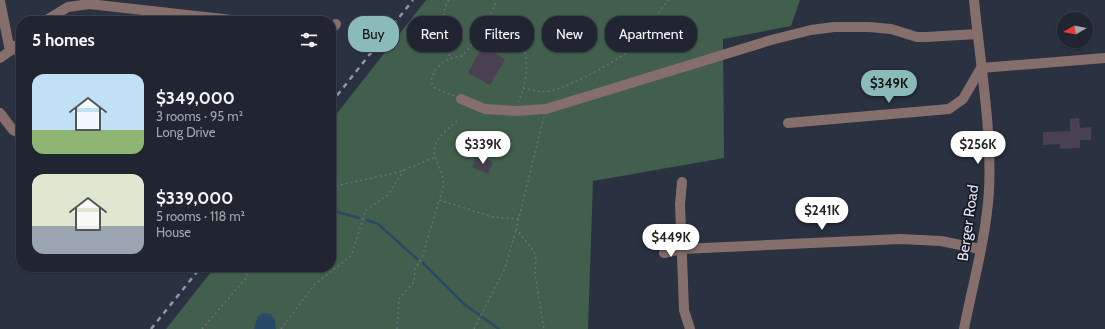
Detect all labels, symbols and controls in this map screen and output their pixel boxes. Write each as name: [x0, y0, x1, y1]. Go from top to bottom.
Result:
north arrow: [1057, 12, 1093, 48]
map controls: [1057, 12, 1093, 48]
chip: Buy: [348, 16, 399, 52]
chip: Rent: [407, 16, 462, 52]
chip: Filters: [470, 16, 534, 52]
chip: New: [542, 16, 597, 52]
chip: Apartment: [605, 16, 697, 52]
icon: filters: [298, 29, 320, 51]
text: 5 homes: [32, 30, 95, 50]
pin: $349K: [861, 70, 917, 104]
text: $349K: [870, 75, 908, 91]
text: $349,000: [156, 88, 235, 108]
icon: home: [64, 90, 112, 138]
text: 3 rooms · 95 m²: [156, 108, 243, 124]
text: Long Drive: [156, 124, 215, 140]
pin: $339K: [455, 131, 511, 165]
pin: $256K: [950, 131, 1006, 165]
text: $339K: [464, 136, 502, 152]
text: $256K: [960, 136, 996, 152]
street label: Berger Road: [954, 184, 982, 262]
text: $339,000: [156, 188, 233, 208]
icon: home: [64, 190, 112, 238]
pin: $241K: [794, 197, 850, 231]
text: $241K: [804, 202, 840, 218]
text: 5 rooms · 118 m²: [156, 208, 245, 224]
text: House: [156, 224, 191, 240]
pin: $449K: [643, 224, 699, 258]
text: $449K: [651, 229, 691, 245]

